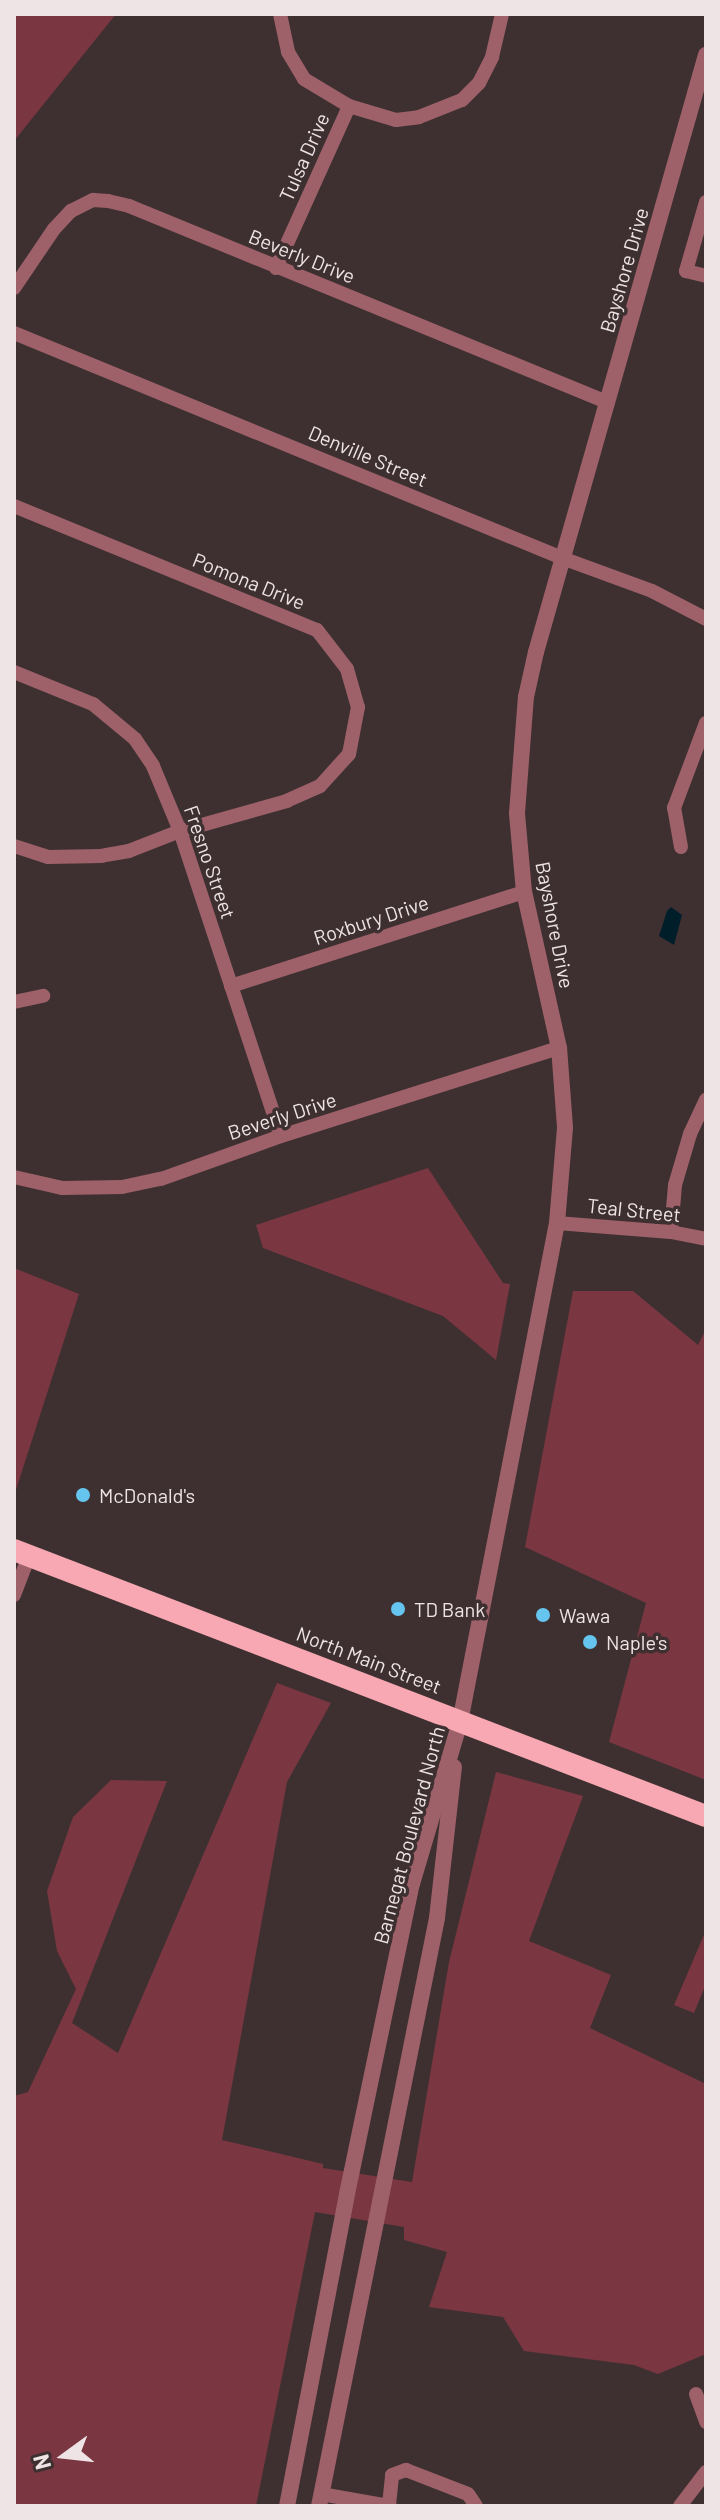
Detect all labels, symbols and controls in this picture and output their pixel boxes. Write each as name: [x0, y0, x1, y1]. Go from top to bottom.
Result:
street label: Tulsa Drive: [274, 109, 334, 205]
street label: Bayshore Drive: [595, 205, 653, 335]
street label: Beverly Drive: [245, 224, 359, 288]
street label: Denville Street: [305, 420, 431, 492]
street label: Pomona Drive: [189, 548, 309, 614]
street label: Fresno Street: [179, 802, 241, 922]
street label: Bayshore Drive: [531, 860, 579, 990]
street label: Roxbury Drive: [310, 890, 432, 950]
street label: Beverly Drive: [225, 1087, 339, 1145]
street label: Teal Street: [586, 1193, 682, 1227]
place label: McDonald's: [99, 1483, 195, 1507]
marker: McDonald's: [74, 1486, 92, 1504]
place label: TD Bank: [414, 1597, 485, 1621]
marker: TD Bank: [389, 1600, 407, 1618]
place label: Wawa: [559, 1603, 610, 1627]
marker: Wawa: [534, 1606, 552, 1624]
street label: North Main Street: [293, 1621, 445, 1699]
place label: Naple's: [606, 1630, 667, 1654]
marker: Naple's: [581, 1633, 599, 1651]
street label: Barnegat Boulevard North: [368, 1724, 450, 1946]
north arrow: [24, 2416, 104, 2496]
text: N: [26, 2452, 55, 2473]

